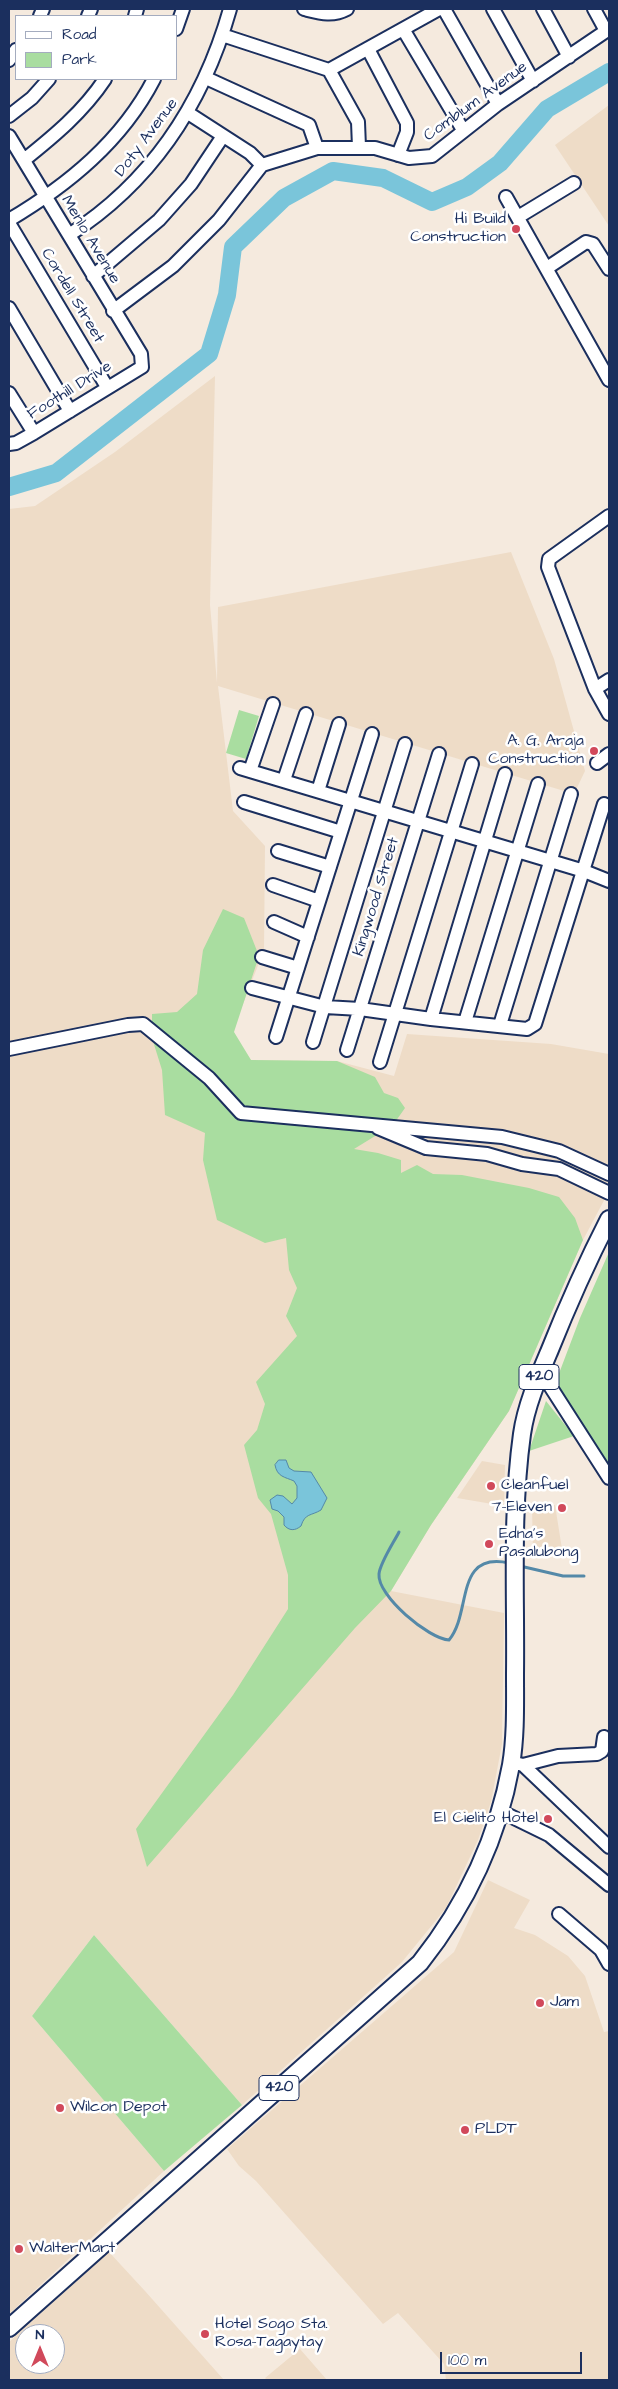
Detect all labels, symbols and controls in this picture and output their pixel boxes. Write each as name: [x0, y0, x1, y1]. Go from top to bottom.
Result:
legend: [15, 15, 178, 80]
text: Road: [62, 24, 96, 45]
text: Park: [62, 49, 97, 70]
street label: Comblum Avenue: [421, 58, 531, 146]
street label: Doty Avenue: [111, 95, 183, 181]
street label: Menlo Avenue: [56, 192, 124, 288]
place label: Hi Build Construction: [410, 210, 506, 248]
marker: Hi Build Construction: [510, 223, 522, 235]
street label: Cordell Street: [36, 245, 108, 347]
street label: Foothill Drive: [24, 357, 116, 425]
place label: A. G. Araja Construction: [488, 732, 584, 770]
marker: A. G. Araja Construction: [588, 745, 600, 757]
street label: Kingwood Street: [350, 835, 404, 959]
road number: 420: [519, 1364, 559, 1390]
place label: Cleanfuel: [501, 1476, 568, 1496]
marker: Cleanfuel: [485, 1480, 497, 1492]
place label: 7-Eleven: [492, 1498, 552, 1518]
marker: 7-Eleven: [556, 1502, 568, 1514]
place label: Edna's Pasalubong: [499, 1525, 578, 1563]
marker: Edna's Pasalubong: [483, 1538, 495, 1550]
place label: El Cielito Hotel: [434, 1809, 538, 1829]
marker: El Cielito Hotel: [542, 1813, 554, 1825]
place label: Jam: [550, 1993, 579, 2013]
marker: Jam: [534, 1997, 546, 2009]
road number: 420: [259, 2076, 299, 2100]
place label: Wilcon Depot: [70, 2098, 167, 2118]
marker: Wilcon Depot: [54, 2102, 66, 2114]
place label: PLDT: [475, 2120, 517, 2140]
marker: PLDT: [459, 2124, 471, 2136]
place label: WalterMart: [29, 2239, 115, 2259]
marker: WalterMart: [13, 2243, 25, 2255]
place label: Hotel Sogo Sta. Rosa-Tagaytay: [215, 2315, 328, 2353]
north arrow: [15, 2324, 65, 2374]
text: N: [36, 2325, 44, 2345]
marker: Hotel Sogo Sta. Rosa-Tagaytay: [199, 2328, 211, 2340]
scale bar: [443, 2342, 586, 2374]
text: 100 m: [448, 2350, 487, 2371]

